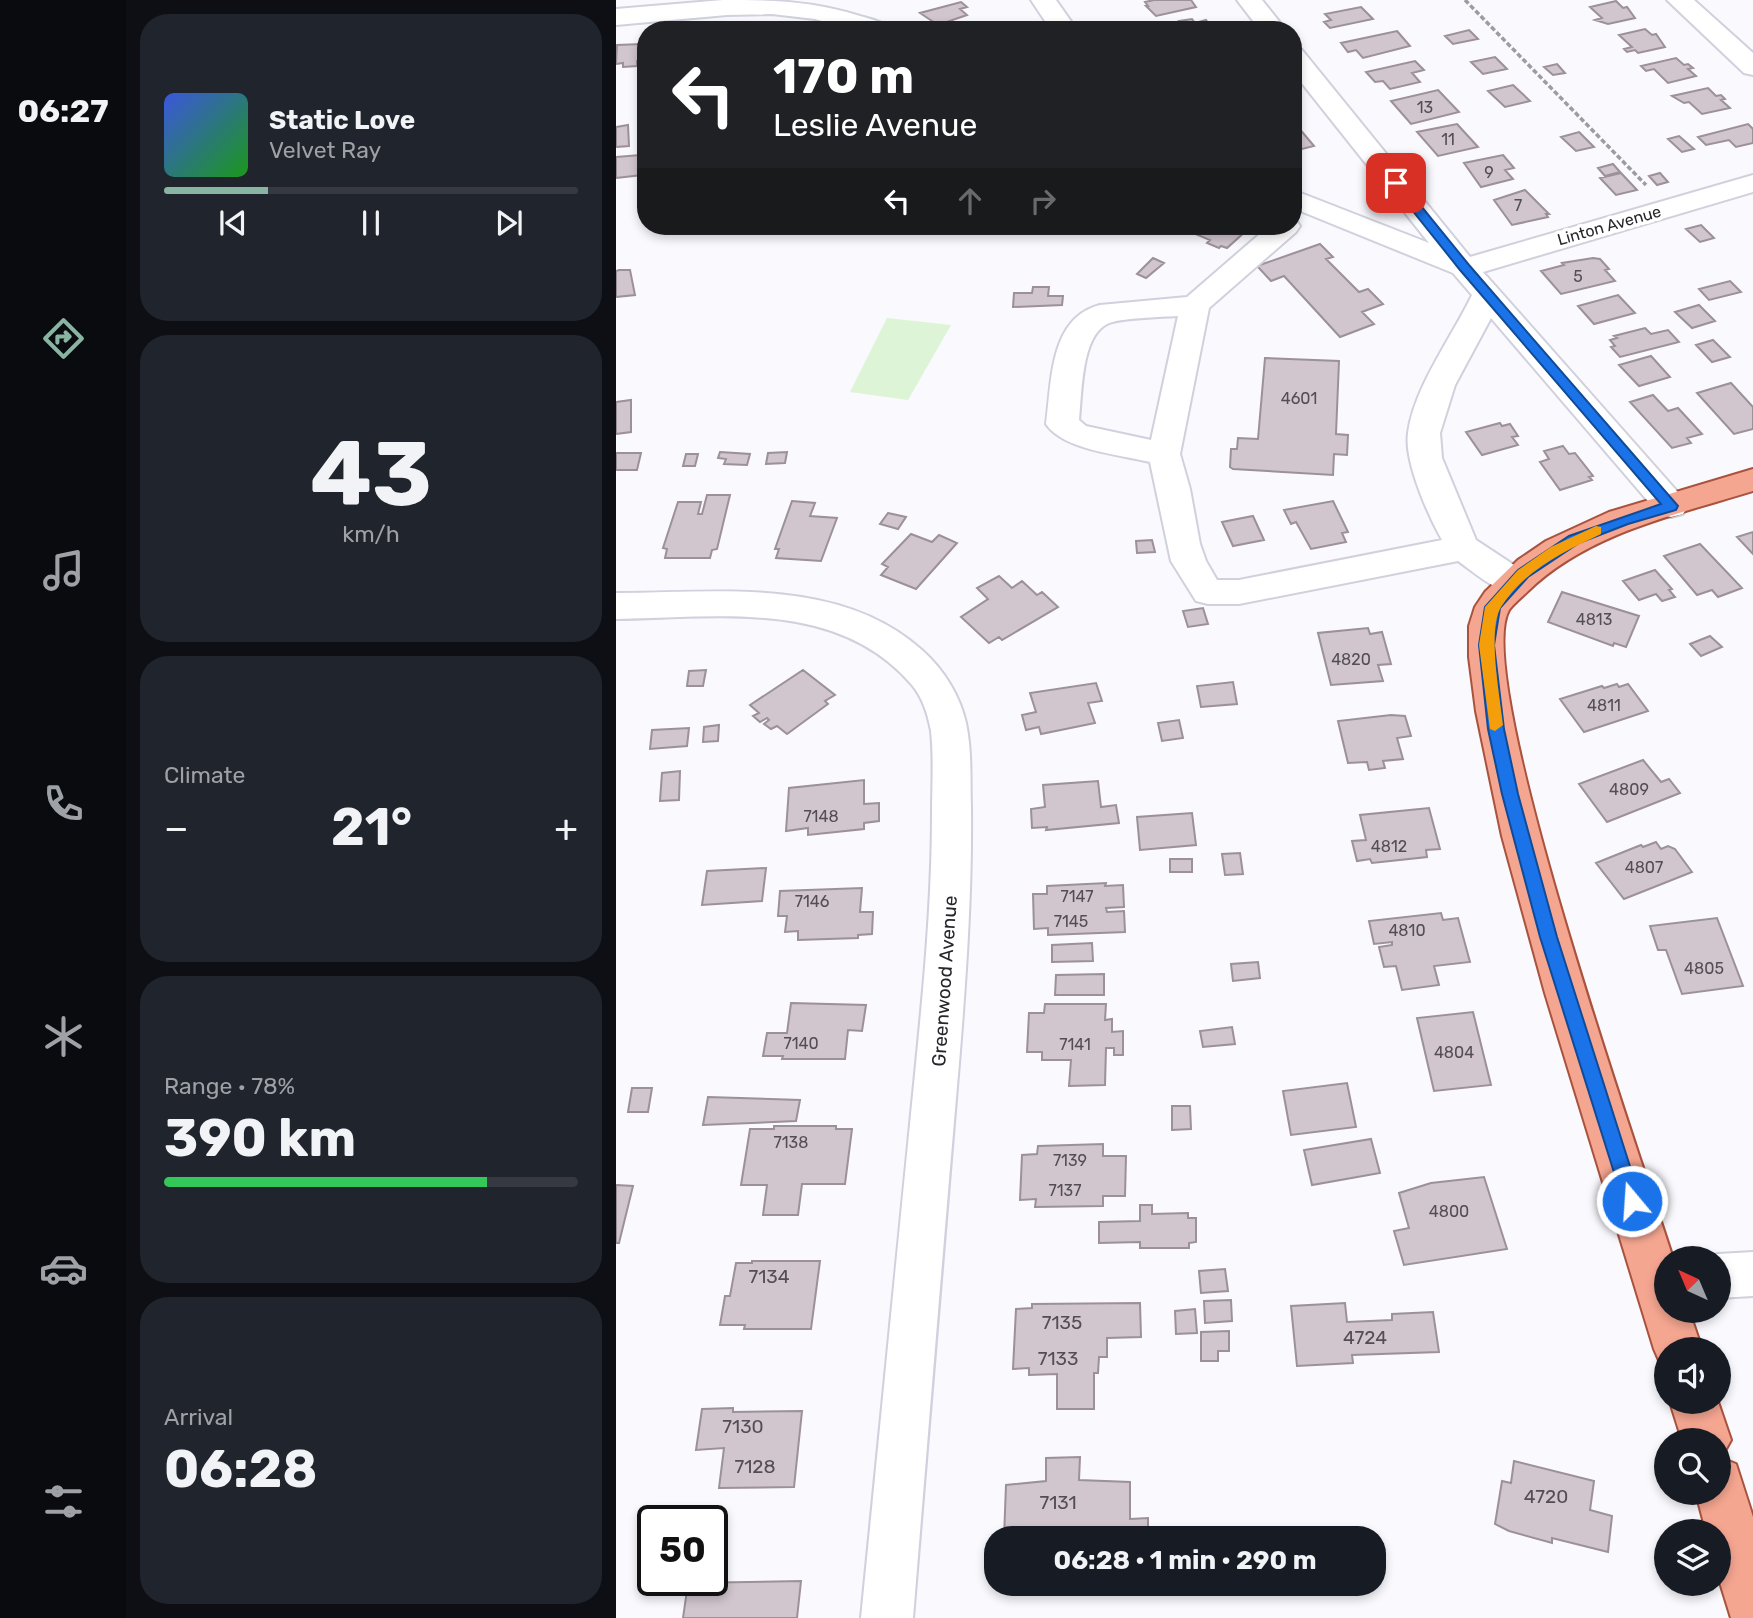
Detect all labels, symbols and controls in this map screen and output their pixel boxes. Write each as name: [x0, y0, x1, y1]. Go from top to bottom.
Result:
text: 170 m: [773, 47, 914, 105]
icon: left: [658, 49, 749, 140]
text: 06:27: [17, 92, 109, 130]
house number: 13: [1417, 98, 1433, 117]
text: Static Love: [269, 105, 415, 136]
text: Leslie Avenue: [773, 106, 977, 144]
house number: 11: [1441, 130, 1455, 149]
text: Velvet Ray: [269, 136, 381, 164]
pin: [1366, 153, 1426, 213]
house number: 9: [1484, 163, 1494, 182]
icon: arrive: [1377, 164, 1415, 202]
icon: left: [878, 182, 916, 220]
icon: ahead: [951, 182, 989, 220]
icon: right: [1024, 182, 1062, 220]
house number: 7: [1514, 196, 1522, 215]
street label: Linton Avenue: [1555, 202, 1663, 249]
icon: previous: [214, 204, 252, 242]
icon: pause: [352, 204, 390, 242]
icon: next: [490, 204, 528, 242]
house number: 5: [1573, 267, 1583, 286]
icon: directions: [39, 314, 88, 363]
house number: 4601: [1281, 389, 1317, 408]
text: 43: [310, 420, 432, 528]
text: km/h: [342, 520, 400, 548]
icon: music: [39, 546, 88, 595]
house number: 4813: [1576, 610, 1612, 629]
house number: 4820: [1331, 650, 1371, 669]
house number: 4811: [1587, 696, 1621, 715]
text: Climate: [164, 761, 245, 789]
icon: phone: [39, 779, 88, 828]
house number: 4809: [1609, 780, 1649, 799]
text: 21°: [331, 796, 412, 858]
text: −: [164, 805, 189, 851]
text: +: [554, 805, 578, 851]
house number: 7148: [803, 807, 839, 826]
house number: 4812: [1371, 837, 1407, 856]
house number: 4807: [1625, 858, 1663, 877]
house number: 7147: [1061, 887, 1093, 906]
house number: 7146: [795, 892, 830, 911]
street label: Greenwood Avenue: [927, 895, 962, 1067]
house number: 7145: [1054, 912, 1088, 931]
house number: 4810: [1388, 921, 1426, 940]
house number: 4805: [1684, 959, 1724, 978]
icon: climate: [39, 1012, 88, 1061]
house number: 7140: [783, 1034, 819, 1053]
house number: 7141: [1059, 1035, 1091, 1054]
house number: 4804: [1434, 1043, 1474, 1062]
text: Range · 78%: [164, 1072, 295, 1100]
text: 390 km: [164, 1107, 356, 1169]
house number: 7138: [774, 1133, 808, 1152]
house number: 7139: [1053, 1151, 1087, 1170]
position arrow: [1595, 1164, 1669, 1238]
house number: 7137: [1049, 1181, 1081, 1200]
house number: 4800: [1429, 1202, 1469, 1221]
icon: car: [39, 1244, 88, 1293]
north arrow: [1654, 1246, 1731, 1323]
map controls: [1654, 1246, 1731, 1596]
house number: 7134: [748, 1265, 790, 1288]
house number: 7135: [1042, 1311, 1082, 1334]
house number: 4724: [1343, 1326, 1387, 1349]
button: sound: [1654, 1337, 1731, 1414]
house number: 7133: [1038, 1347, 1078, 1370]
text: Arrival: [164, 1403, 233, 1431]
house number: 7130: [722, 1415, 764, 1438]
button: search: [1654, 1428, 1731, 1505]
text: 06:28: [164, 1438, 317, 1500]
house number: 7128: [734, 1455, 776, 1478]
icon: filters: [39, 1477, 88, 1526]
house number: 4720: [1524, 1485, 1568, 1508]
house number: 7131: [1039, 1491, 1077, 1514]
speed limit sign: 50: [637, 1505, 728, 1596]
button: layers: [1654, 1519, 1731, 1596]
text: 06:28 · 1 min · 290 m: [1053, 1545, 1317, 1576]

